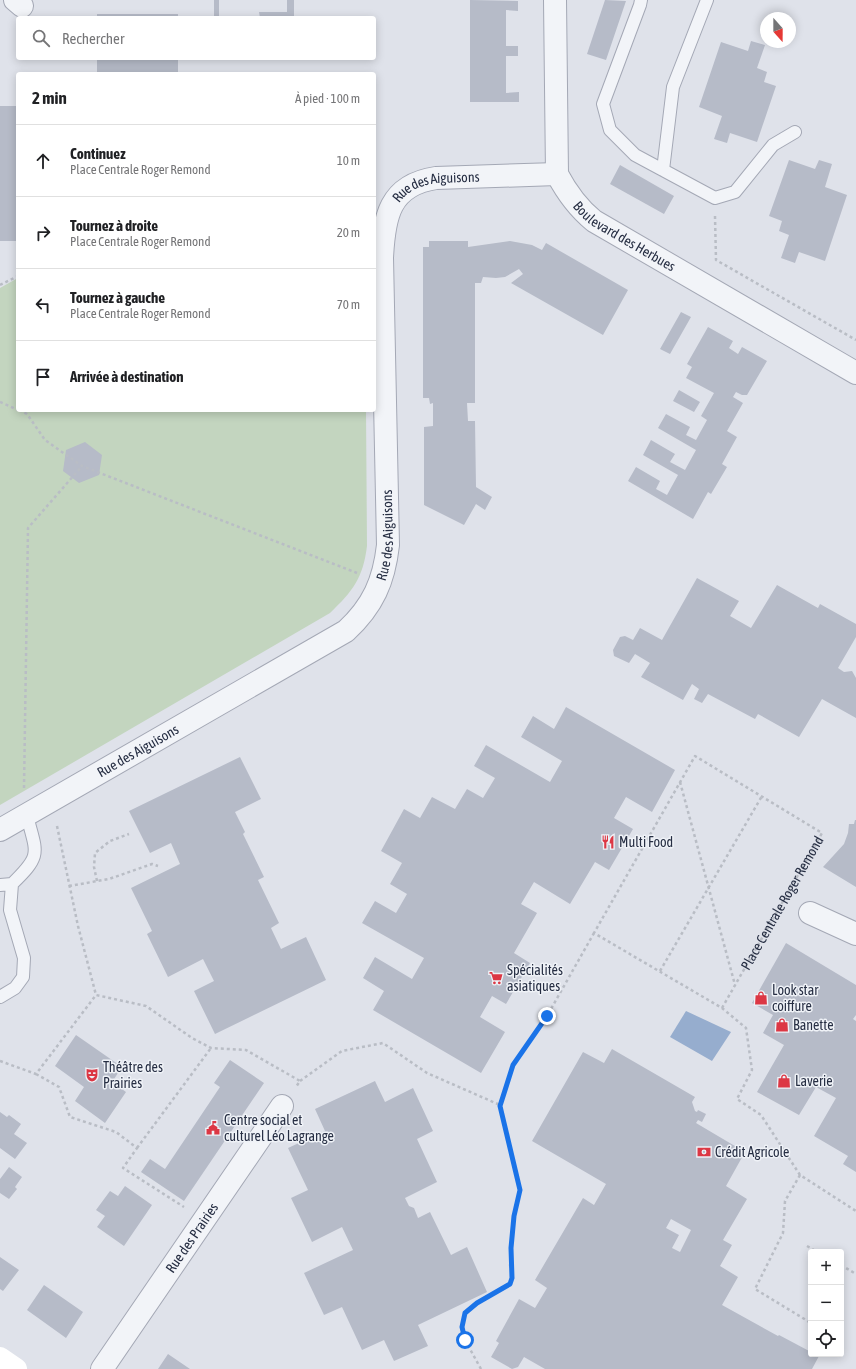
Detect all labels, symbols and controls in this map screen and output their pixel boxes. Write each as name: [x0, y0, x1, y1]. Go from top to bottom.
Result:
north arrow: [760, 12, 796, 48]
search box: [16, 16, 376, 60]
icon: search: [30, 27, 52, 49]
text: Rechercher: [62, 30, 124, 47]
text: 2 min: [32, 88, 67, 108]
text: À pied · 100 m: [295, 91, 360, 106]
text: Continuez: [70, 145, 126, 162]
icon: ahead: [32, 150, 54, 172]
text: 10 m: [337, 153, 360, 168]
text: Place Centrale Roger Remond: [70, 162, 211, 177]
street label: Rue des Aiguisons: [389, 169, 480, 205]
street label: Boulevard des Herbues: [570, 198, 678, 274]
text: Tournez à droite: [70, 217, 158, 234]
icon: right: [32, 222, 54, 244]
text: 20 m: [337, 225, 360, 240]
text: Place Centrale Roger Remond: [70, 234, 211, 249]
text: Tournez à gauche: [70, 289, 165, 306]
icon: left: [32, 294, 54, 316]
text: 70 m: [337, 297, 360, 312]
text: Place Centrale Roger Remond: [70, 306, 211, 321]
icon: arrive: [32, 366, 54, 388]
text: Arrivée à destination: [70, 368, 184, 385]
street label: Rue des Aiguisons: [373, 489, 396, 583]
street label: Rue des Aiguisons: [94, 721, 181, 780]
street label: Place Centrale Roger Remond: [737, 833, 827, 973]
restaurant icon: Multi Food: [600, 834, 616, 850]
place label: Multi Food: [619, 834, 673, 850]
place label: Spécialités asiatiques: [507, 962, 563, 994]
supermarket icon: Spécialités asiatiques: [488, 970, 504, 986]
place label: Look star coiffure: [772, 982, 819, 1014]
shop icon: Look star coiffure: [753, 990, 769, 1006]
route end: [538, 1007, 556, 1025]
shop icon: Banette: [774, 1017, 790, 1033]
place label: Banette: [793, 1017, 834, 1033]
place label: Théâtre des Prairies: [103, 1059, 163, 1091]
theatre icon: Théâtre des Prairies: [84, 1067, 100, 1083]
shop icon: Laverie: [776, 1073, 792, 1089]
place label: Laverie: [795, 1073, 833, 1089]
place label: Centre social et culturel Léo Lagrange: [224, 1112, 334, 1144]
public building icon: Centre social et culturel Léo Lagrange: [205, 1120, 221, 1136]
bank icon: Crédit Agricole: [696, 1144, 712, 1160]
place label: Crédit Agricole: [715, 1144, 789, 1160]
street label: Rue des Prairies: [162, 1200, 221, 1276]
map controls: [808, 1249, 844, 1357]
button: +: [808, 1249, 844, 1285]
button: −: [808, 1285, 844, 1321]
button: locate: [808, 1321, 844, 1357]
route start: [456, 1331, 474, 1349]

